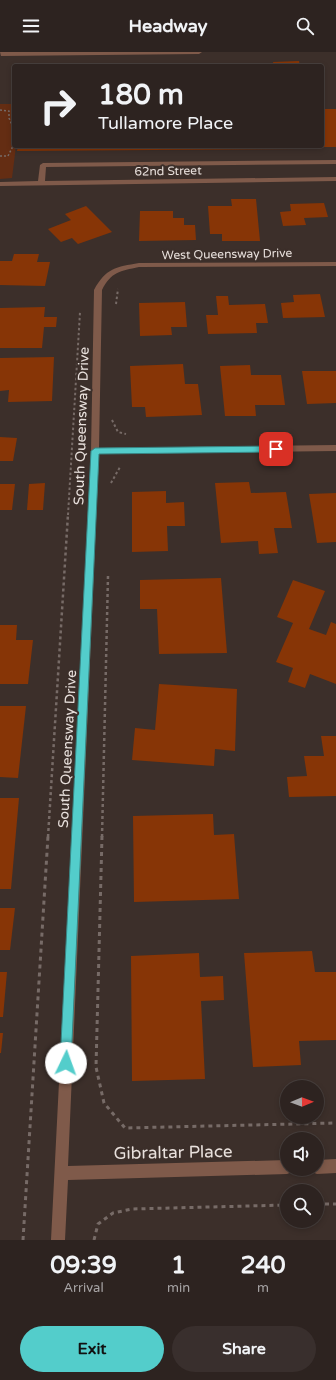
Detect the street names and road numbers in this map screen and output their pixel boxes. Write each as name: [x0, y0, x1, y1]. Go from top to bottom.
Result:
street label: 62nd Street: [134, 163, 202, 179]
street label: West Queensway Drive: [162, 246, 293, 262]
street label: South Queensway Drive: [70, 347, 93, 505]
street label: South Queensway Drive: [55, 669, 80, 829]
street label: Gibraltar Place: [113, 1141, 233, 1164]

